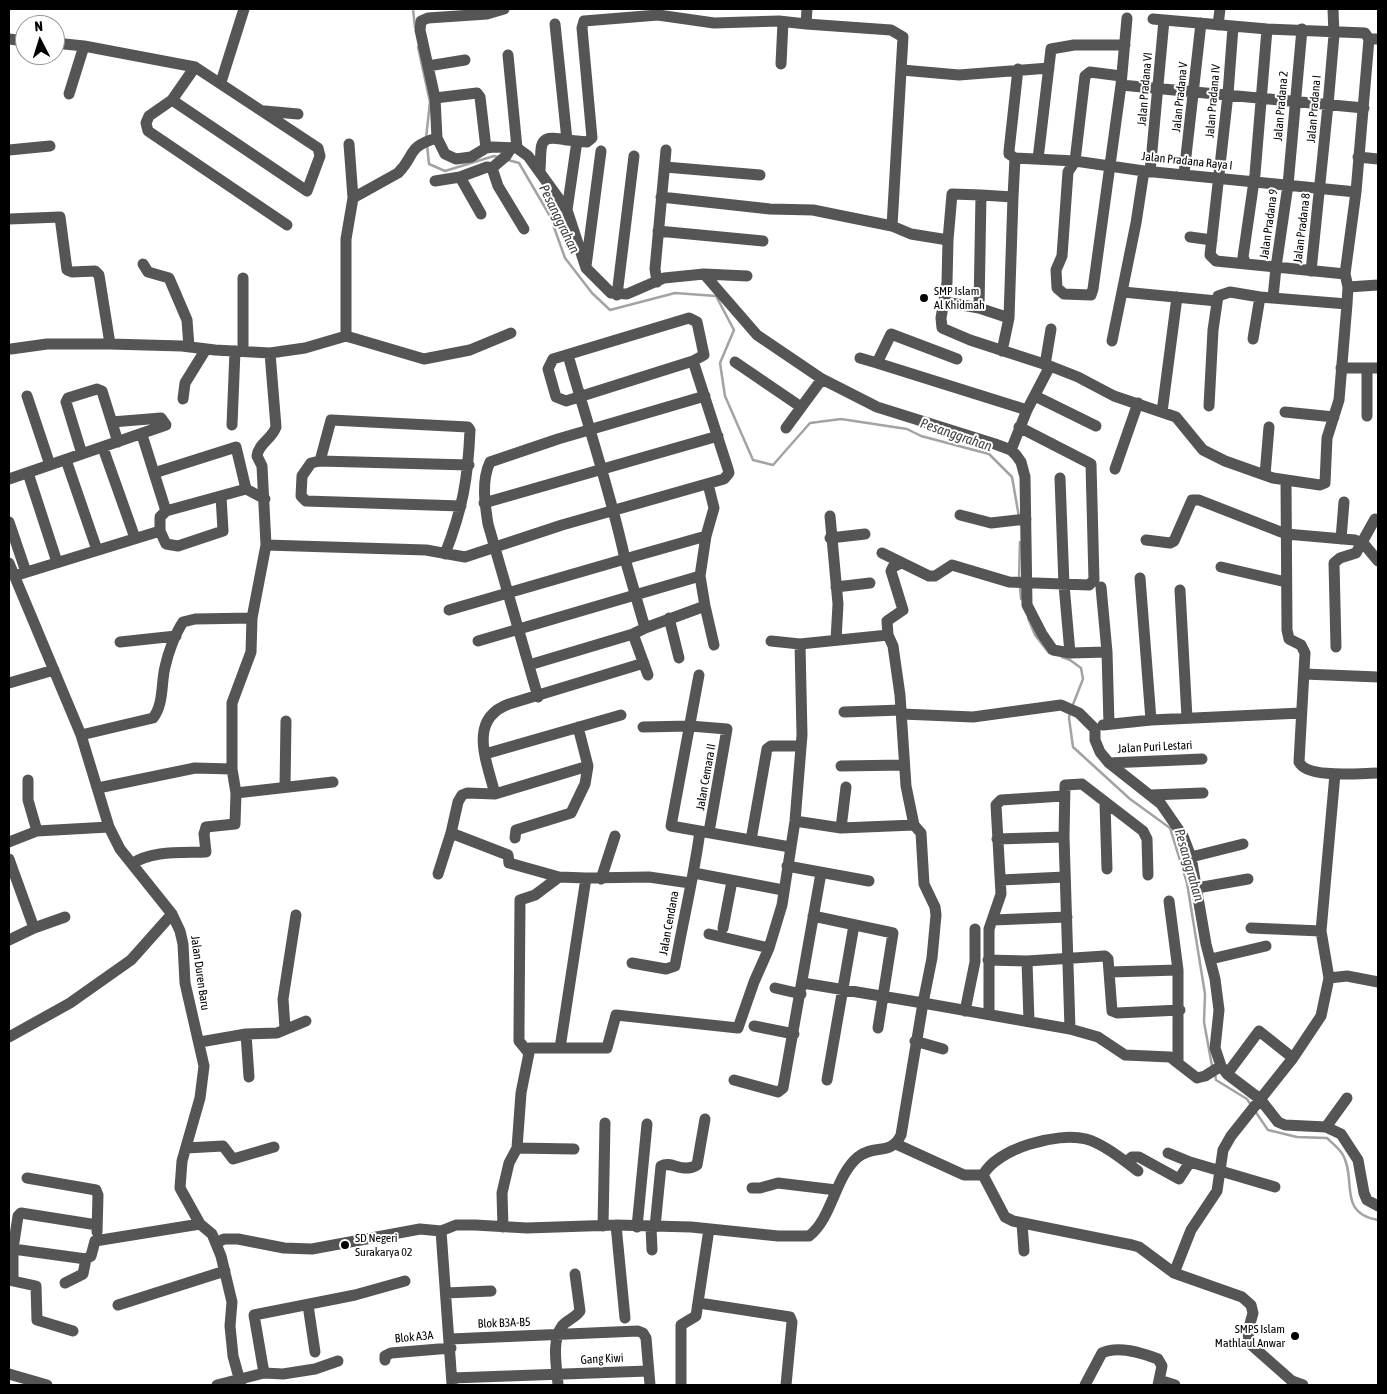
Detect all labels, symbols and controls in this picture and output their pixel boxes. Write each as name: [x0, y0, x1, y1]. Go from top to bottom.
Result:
north arrow: [15, 15, 65, 65]
text: N: [34, 18, 44, 34]
street label: Jalan Pradana VI: [1135, 52, 1155, 126]
street label: Jalan Pradana V: [1169, 61, 1191, 133]
street label: Jalan Pradana IV: [1203, 64, 1223, 138]
street label: Jalan Pradana 2: [1271, 70, 1291, 142]
street label: Jalan Pradana I: [1304, 75, 1324, 143]
street label: Jalan Pradana Raya I: [1141, 149, 1233, 173]
water label: Pesanggrahan: [535, 182, 583, 256]
street label: Jalan Pradana 9: [1257, 188, 1281, 260]
street label: Jalan Pradana 8: [1291, 192, 1313, 264]
place label: SMP Islam Al Khidmah: [934, 284, 985, 312]
marker: SMP Islam Al Khidmah: [918, 292, 930, 304]
water label: Pesanggrahan: [918, 415, 994, 455]
street label: Jalan Puri Lestari: [1117, 738, 1193, 756]
street label: Jalan Cemara II: [693, 743, 719, 811]
water label: Pesanggrahan: [1171, 827, 1207, 903]
street label: Jalan Cendana: [656, 890, 682, 956]
street label: Jalan Duren Baru: [188, 935, 212, 1011]
place label: SD Negeri Surakarya 02: [355, 1231, 412, 1259]
marker: SD Negeri Surakarya 02: [339, 1239, 351, 1251]
street label: Blok B3A-B5: [477, 1315, 531, 1331]
place label: SMPS Islam Mathlaul Anwar: [1215, 1322, 1285, 1350]
street label: Blok A3A: [394, 1328, 434, 1346]
marker: SMPS Islam Mathlaul Anwar: [1289, 1330, 1301, 1342]
street label: Gang Kiwi: [580, 1351, 624, 1367]

